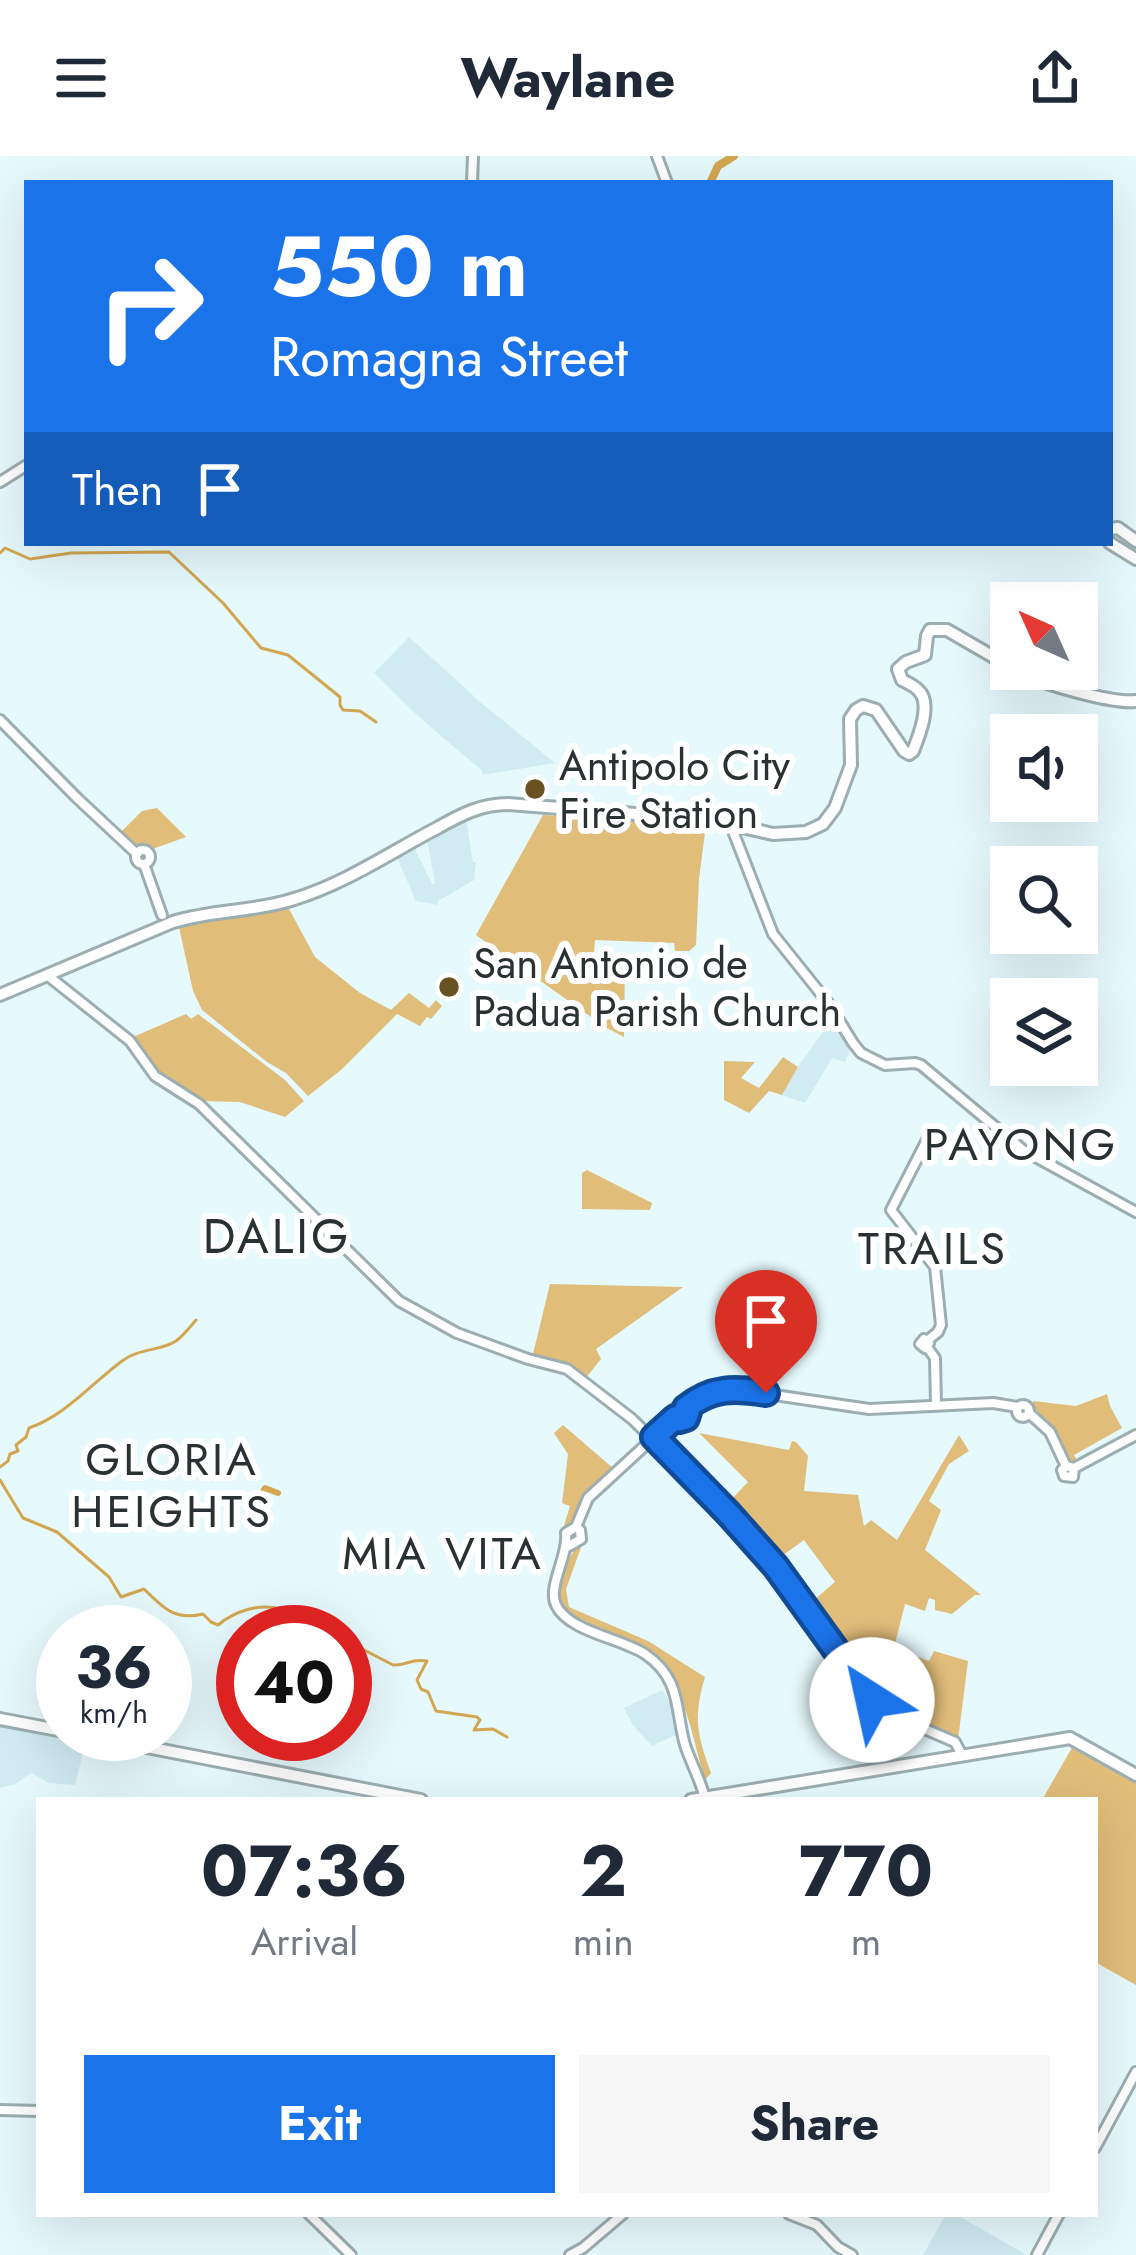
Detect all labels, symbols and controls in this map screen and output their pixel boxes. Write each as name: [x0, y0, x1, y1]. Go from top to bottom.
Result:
text: Waylane: [461, 39, 675, 117]
icon: menu: [48, 45, 114, 111]
icon: share: [1022, 45, 1088, 111]
text: 550 m: [270, 206, 528, 328]
icon: right: [72, 228, 228, 384]
text: Romagna Street: [270, 318, 628, 396]
icon: arrive: [187, 456, 253, 522]
text: Then: [72, 457, 163, 522]
north arrow: [990, 582, 1098, 690]
map controls: [990, 582, 1098, 1086]
button: sound: [990, 714, 1098, 822]
place label: Antipolo City Fire Station: [559, 735, 791, 844]
marker: Antipolo City Fire Station: [522, 776, 548, 802]
button: search: [990, 846, 1098, 954]
place label: San Antonio de Padua Parish Church: [473, 933, 841, 1042]
marker: San Antonio de Padua Parish Church: [436, 974, 462, 1000]
button: layers: [990, 978, 1098, 1086]
district label: PAYONG: [924, 1112, 1118, 1177]
district label: DALIG: [203, 1202, 351, 1271]
district label: TRAILS: [858, 1216, 1008, 1281]
pin: [715, 1270, 817, 1393]
icon: arrive: [733, 1288, 799, 1354]
district label: GLORIA HEIGHTS: [71, 1427, 273, 1544]
district label: MIA VITA: [342, 1521, 544, 1586]
speed limit sign: 40: [216, 1605, 372, 1761]
text: 36: [75, 1624, 153, 1711]
position arrow: [809, 1637, 935, 1763]
text: km/h: [80, 1691, 148, 1734]
text: 07:36: [201, 1819, 408, 1923]
text: 2: [580, 1819, 627, 1923]
text: 770: [799, 1819, 933, 1923]
text: Arrival: [251, 1913, 358, 1970]
text: min: [573, 1913, 634, 1970]
text: m: [851, 1913, 881, 1970]
button: Exit: [84, 2055, 555, 2193]
button: Share: [579, 2055, 1050, 2193]

